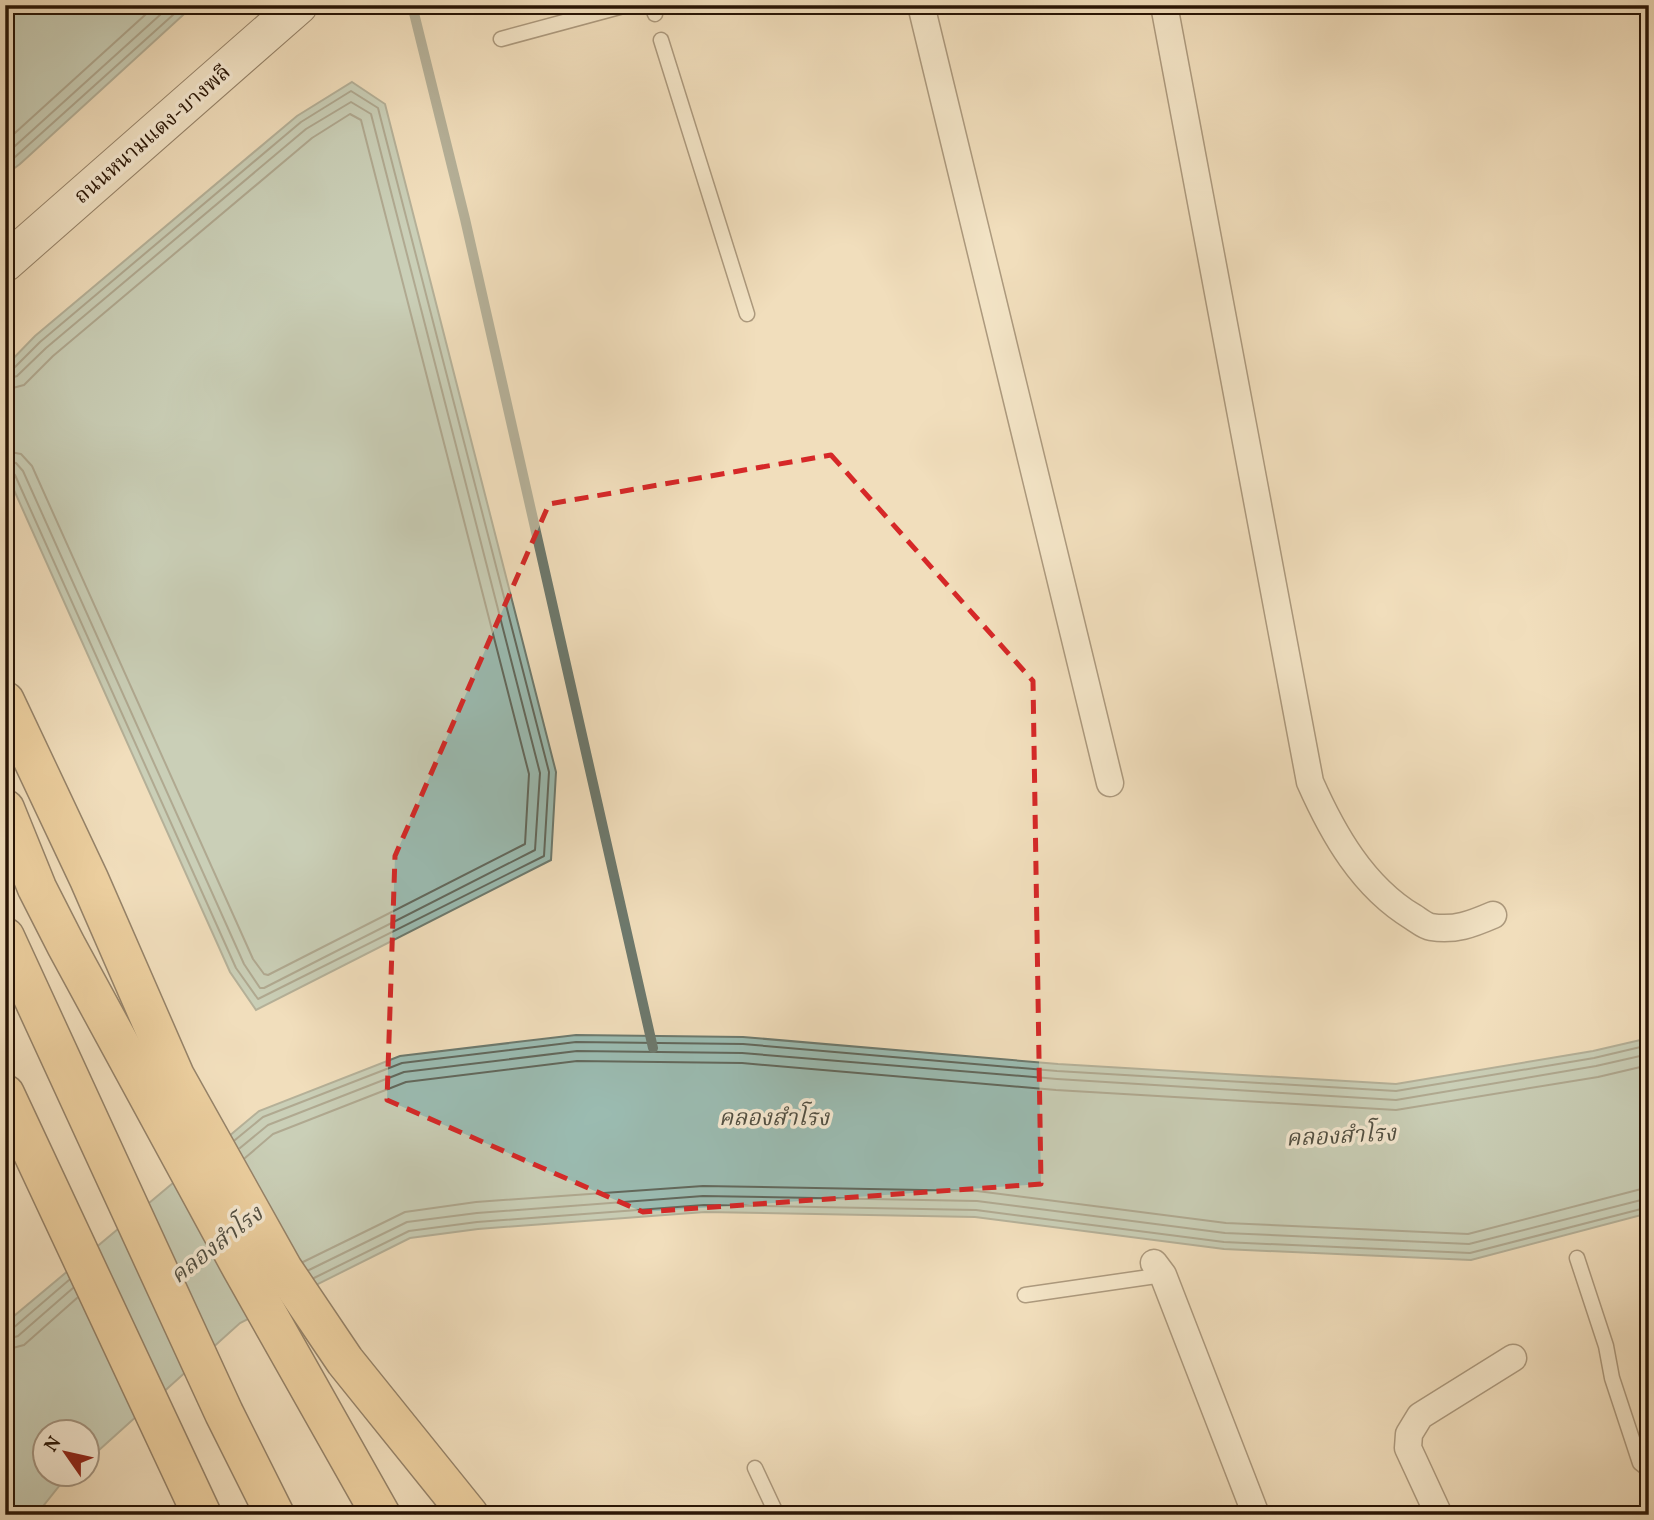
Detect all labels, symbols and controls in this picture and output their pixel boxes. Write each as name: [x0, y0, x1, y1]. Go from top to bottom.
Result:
street label: ถนนหนามแดง-บางพลี: [68, 59, 238, 211]
water label: คลองสำโรง: [719, 1101, 831, 1135]
water label: คลองสำโรง: [1285, 1116, 1399, 1156]
water label: คลองสำโรง: [163, 1197, 272, 1292]
north arrow: [32, 1418, 102, 1488]
text: N: [39, 1431, 68, 1458]

